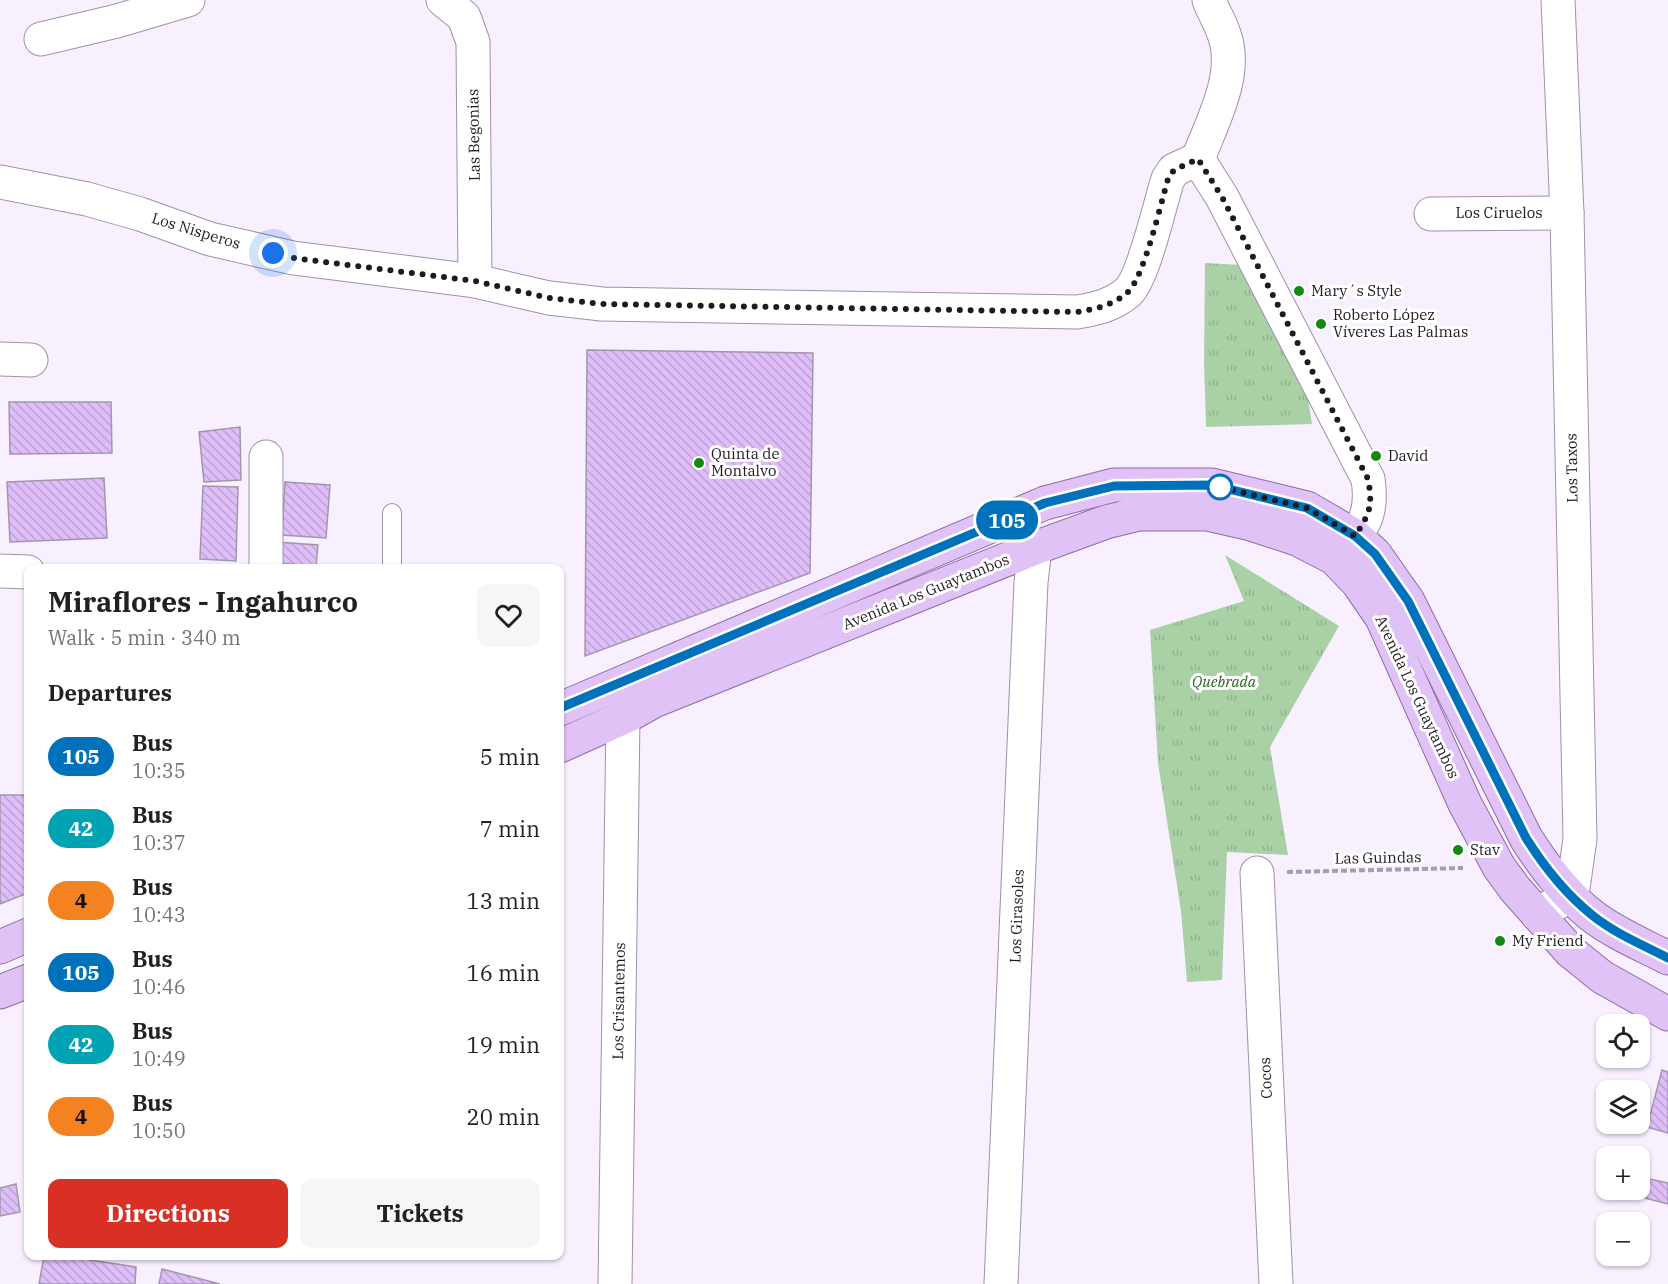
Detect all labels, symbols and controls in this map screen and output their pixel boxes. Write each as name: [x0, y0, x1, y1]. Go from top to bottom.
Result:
street label: Las Begonias: [463, 89, 484, 181]
street label: Los Ciruelos: [1455, 203, 1543, 222]
street label: Los Nisperos: [150, 208, 243, 253]
your location: [258, 238, 288, 268]
place label: Mary´s Style: [1311, 281, 1402, 300]
marker: Mary´s Style: [1292, 284, 1306, 298]
place label: Roberto López Víveres Las Palmas: [1333, 305, 1468, 341]
marker: Roberto López Víveres Las Palmas: [1314, 317, 1328, 331]
street label: Los Taxos: [1561, 433, 1582, 503]
place label: Quinta de Montalvo: [711, 444, 779, 480]
place label: David: [1388, 446, 1428, 465]
marker: David: [1369, 449, 1383, 463]
marker: Quinta de Montalvo: [692, 456, 706, 470]
unlabelled marker: [1207, 474, 1233, 500]
line badge: 105: [972, 500, 1042, 540]
text: 105: [988, 506, 1026, 534]
street label: Avenida Los Guaytambos: [840, 549, 1012, 634]
text: Miraflores - Ingahurco: [48, 583, 358, 620]
button: heart: [477, 584, 540, 647]
street label: Avenida Los Guaytambos: [1371, 612, 1464, 781]
text: Walk · 5 min · 340 m: [48, 624, 241, 651]
park label: Quebrada: [1192, 672, 1257, 691]
text: Departures: [48, 678, 172, 707]
text: Bus: [132, 728, 173, 757]
text: 105: [62, 742, 100, 770]
text: 5 min: [480, 742, 540, 771]
text: 10:35: [132, 757, 186, 784]
text: Bus: [132, 800, 173, 829]
text: 42: [68, 814, 94, 842]
text: 7 min: [480, 814, 540, 843]
text: 10:37: [132, 829, 186, 856]
place label: Stav: [1470, 840, 1500, 859]
marker: Stav: [1451, 843, 1465, 857]
street label: Las Guindas: [1334, 847, 1422, 868]
street label: Los Girasoles: [1005, 869, 1028, 963]
text: Bus: [132, 872, 173, 901]
text: 4: [75, 886, 87, 914]
text: 13 min: [467, 886, 540, 915]
text: 10:43: [132, 901, 186, 928]
place label: My Friend: [1512, 931, 1584, 950]
marker: My Friend: [1493, 934, 1507, 948]
street label: Los Crisantemos: [608, 942, 629, 1060]
text: Bus: [132, 944, 173, 973]
text: 105: [62, 958, 100, 986]
text: 16 min: [467, 958, 540, 987]
text: 10:46: [132, 973, 186, 1000]
map controls: [1596, 1014, 1650, 1266]
button: locate: [1596, 1014, 1650, 1068]
text: Bus: [132, 1016, 173, 1045]
text: 42: [68, 1030, 94, 1058]
text: 19 min: [467, 1030, 540, 1059]
text: 10:49: [132, 1045, 186, 1072]
street label: Cocos: [1255, 1057, 1276, 1099]
button: layers: [1596, 1080, 1650, 1134]
text: Bus: [132, 1088, 173, 1117]
text: 4: [75, 1102, 87, 1130]
text: 20 min: [467, 1102, 540, 1131]
text: 10:50: [132, 1117, 186, 1144]
button: +: [1596, 1146, 1650, 1200]
button: Directions: [48, 1179, 288, 1248]
button: Tickets: [300, 1179, 540, 1248]
button: −: [1596, 1212, 1650, 1266]

